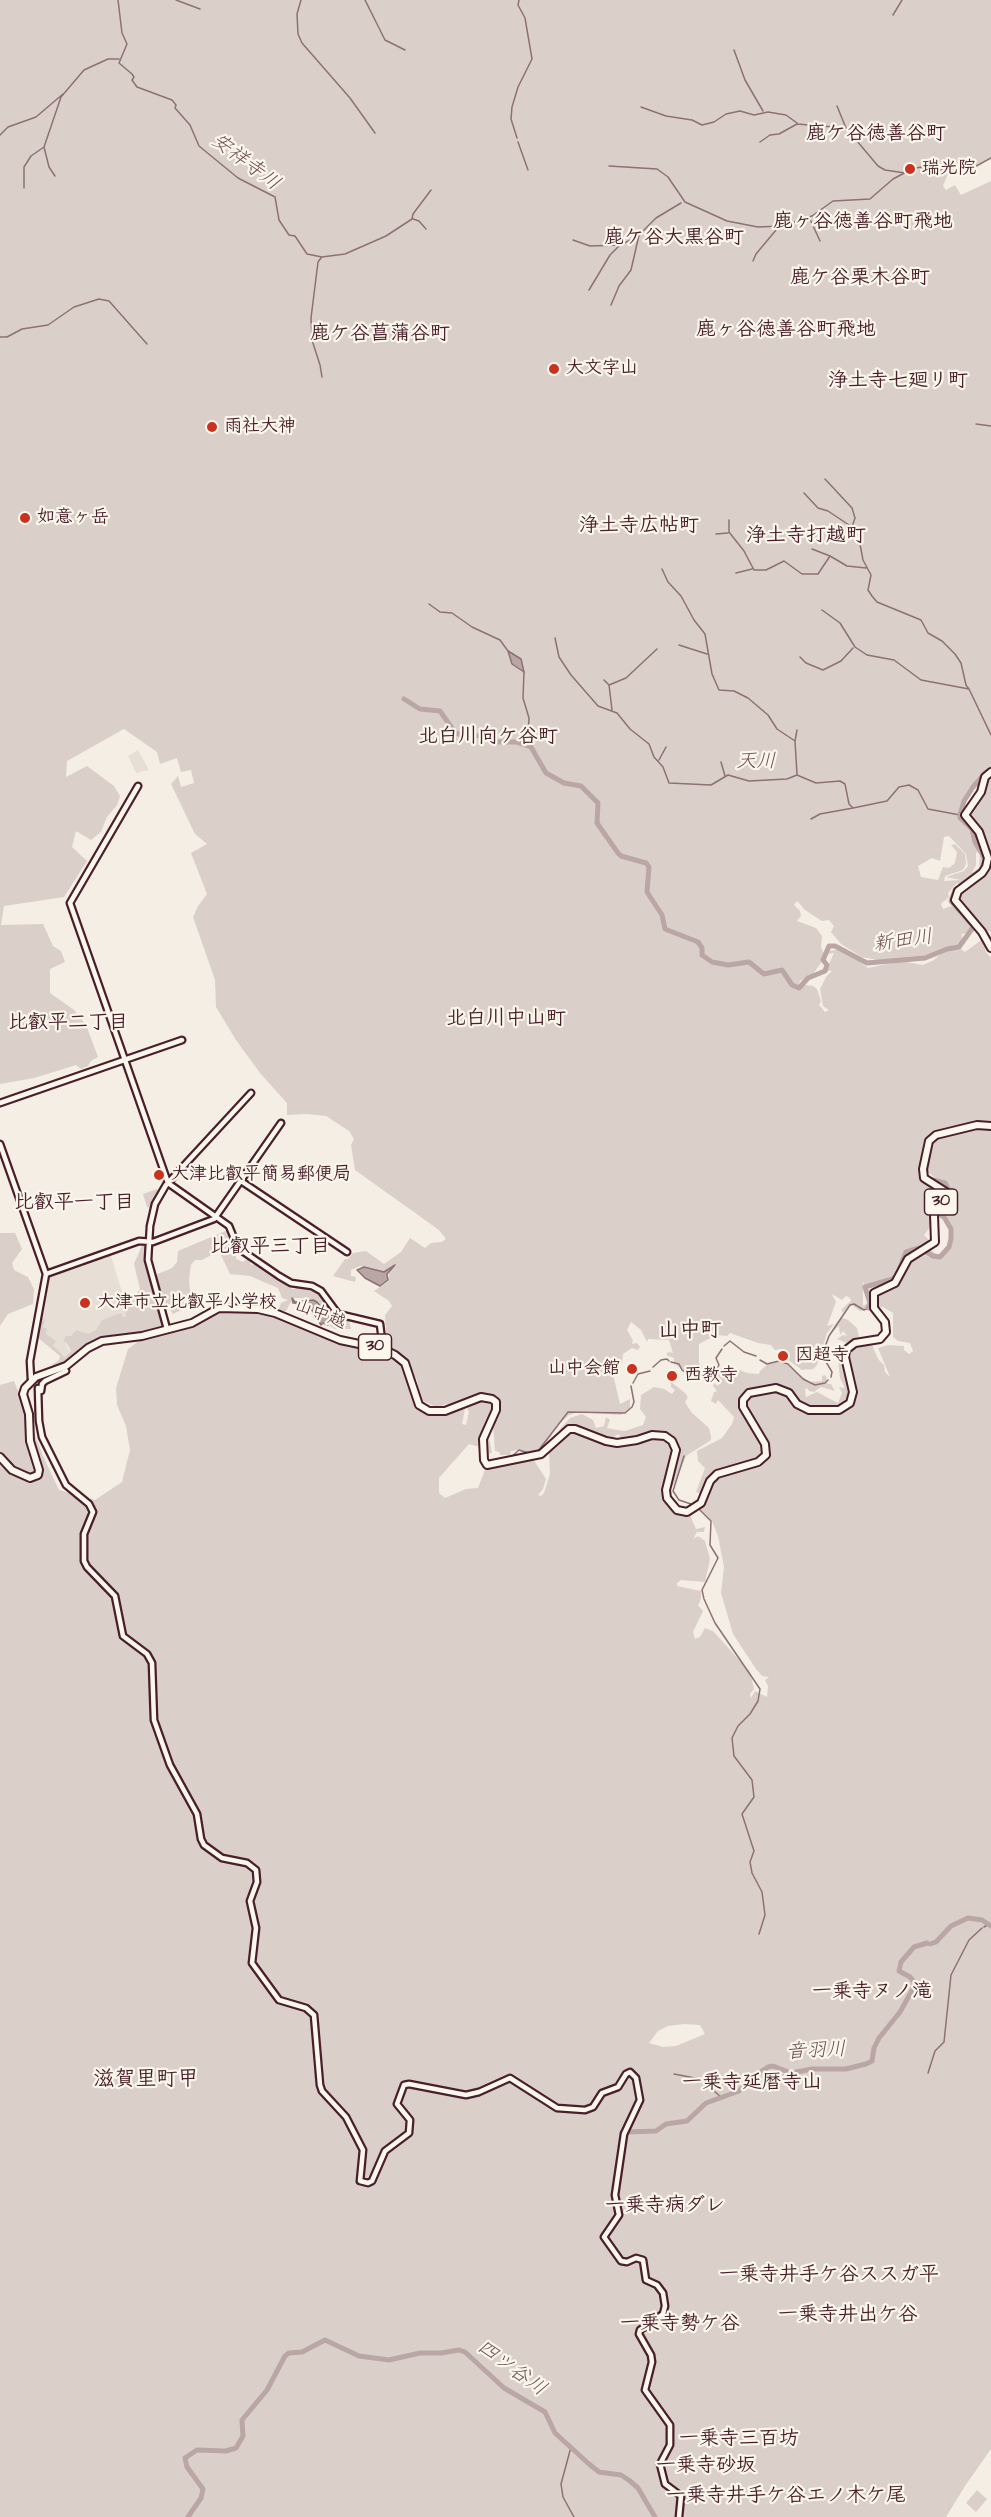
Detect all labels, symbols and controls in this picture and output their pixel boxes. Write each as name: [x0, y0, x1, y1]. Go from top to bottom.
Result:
district label: 鹿ケ谷徳善谷町: [806, 123, 946, 147]
water label: 安祥寺川: [206, 129, 284, 197]
place label: 瑞光院: [922, 158, 976, 180]
marker: 瑞光院: [903, 162, 917, 176]
district label: 鹿ヶ谷徳善谷町飛地: [773, 211, 953, 235]
district label: 鹿ケ谷大黒谷町: [604, 227, 744, 251]
district label: 鹿ケ谷栗木谷町: [790, 267, 930, 291]
district label: 鹿ヶ谷徳善谷町飛地: [696, 319, 876, 343]
district label: 鹿ケ谷菖蒲谷町: [310, 323, 450, 347]
place label: 大文字山: [566, 358, 638, 380]
marker: 大文字山: [547, 362, 561, 376]
district label: 浄土寺七廻リ町: [828, 370, 968, 394]
place label: 雨社大神: [224, 416, 296, 438]
marker: 雨社大神: [205, 420, 219, 434]
place label: 如意ヶ岳: [37, 507, 109, 529]
marker: 如意ヶ岳: [18, 511, 32, 525]
district label: 浄土寺広帖町: [579, 515, 699, 539]
district label: 浄土寺打越町: [746, 525, 866, 549]
district label: 北白川向ケ谷町: [418, 726, 558, 750]
water label: 天川: [736, 751, 776, 775]
water label: 新田川: [872, 926, 934, 958]
district label: 北白川中山町: [446, 1008, 566, 1032]
district label: 比叡平二丁目: [8, 1012, 128, 1036]
place label: 大津比叡平簡易郵便局: [171, 1164, 351, 1186]
marker: 大津比叡平簡易郵便局: [152, 1168, 166, 1182]
road number: 30: [924, 1189, 958, 1215]
district label: 比叡平一丁目: [14, 1192, 134, 1216]
district label: 比叡平三丁目: [210, 1236, 330, 1260]
place label: 大津市立比叡平小学校: [97, 1292, 277, 1314]
street label: 山中越: [291, 1295, 349, 1335]
marker: 大津市立比叡平小学校: [78, 1296, 92, 1310]
district label: 山中町: [659, 1319, 721, 1345]
road number: 30: [358, 1334, 392, 1360]
place label: 因超寺: [795, 1345, 849, 1367]
marker: 因超寺: [776, 1349, 790, 1363]
place label: 山中会館: [548, 1358, 620, 1380]
marker: 山中会館: [625, 1362, 639, 1376]
place label: 西教寺: [684, 1365, 738, 1387]
marker: 西教寺: [665, 1369, 679, 1383]
district label: 一乗寺ヌノ滝: [812, 1981, 932, 2005]
water label: 音羽川: [785, 2038, 847, 2066]
district label: 滋賀里町甲: [94, 2068, 198, 2094]
district label: 一乗寺延暦寺山: [682, 2072, 822, 2096]
district label: 一乗寺病ダレ: [605, 2195, 725, 2219]
district label: 一乗寺井手ケ谷ススガ平: [719, 2264, 939, 2288]
district label: 一乗寺井出ケ谷: [778, 2304, 918, 2328]
district label: 一乗寺勢ケ谷: [620, 2313, 740, 2337]
water label: 四ツ谷川: [472, 2336, 550, 2402]
district label: 一乗寺三百坊: [679, 2428, 799, 2452]
district label: 一乗寺砂坂: [656, 2455, 756, 2479]
district label: 一乗寺井手ケ谷エノ木ケ尾: [666, 2485, 906, 2509]

